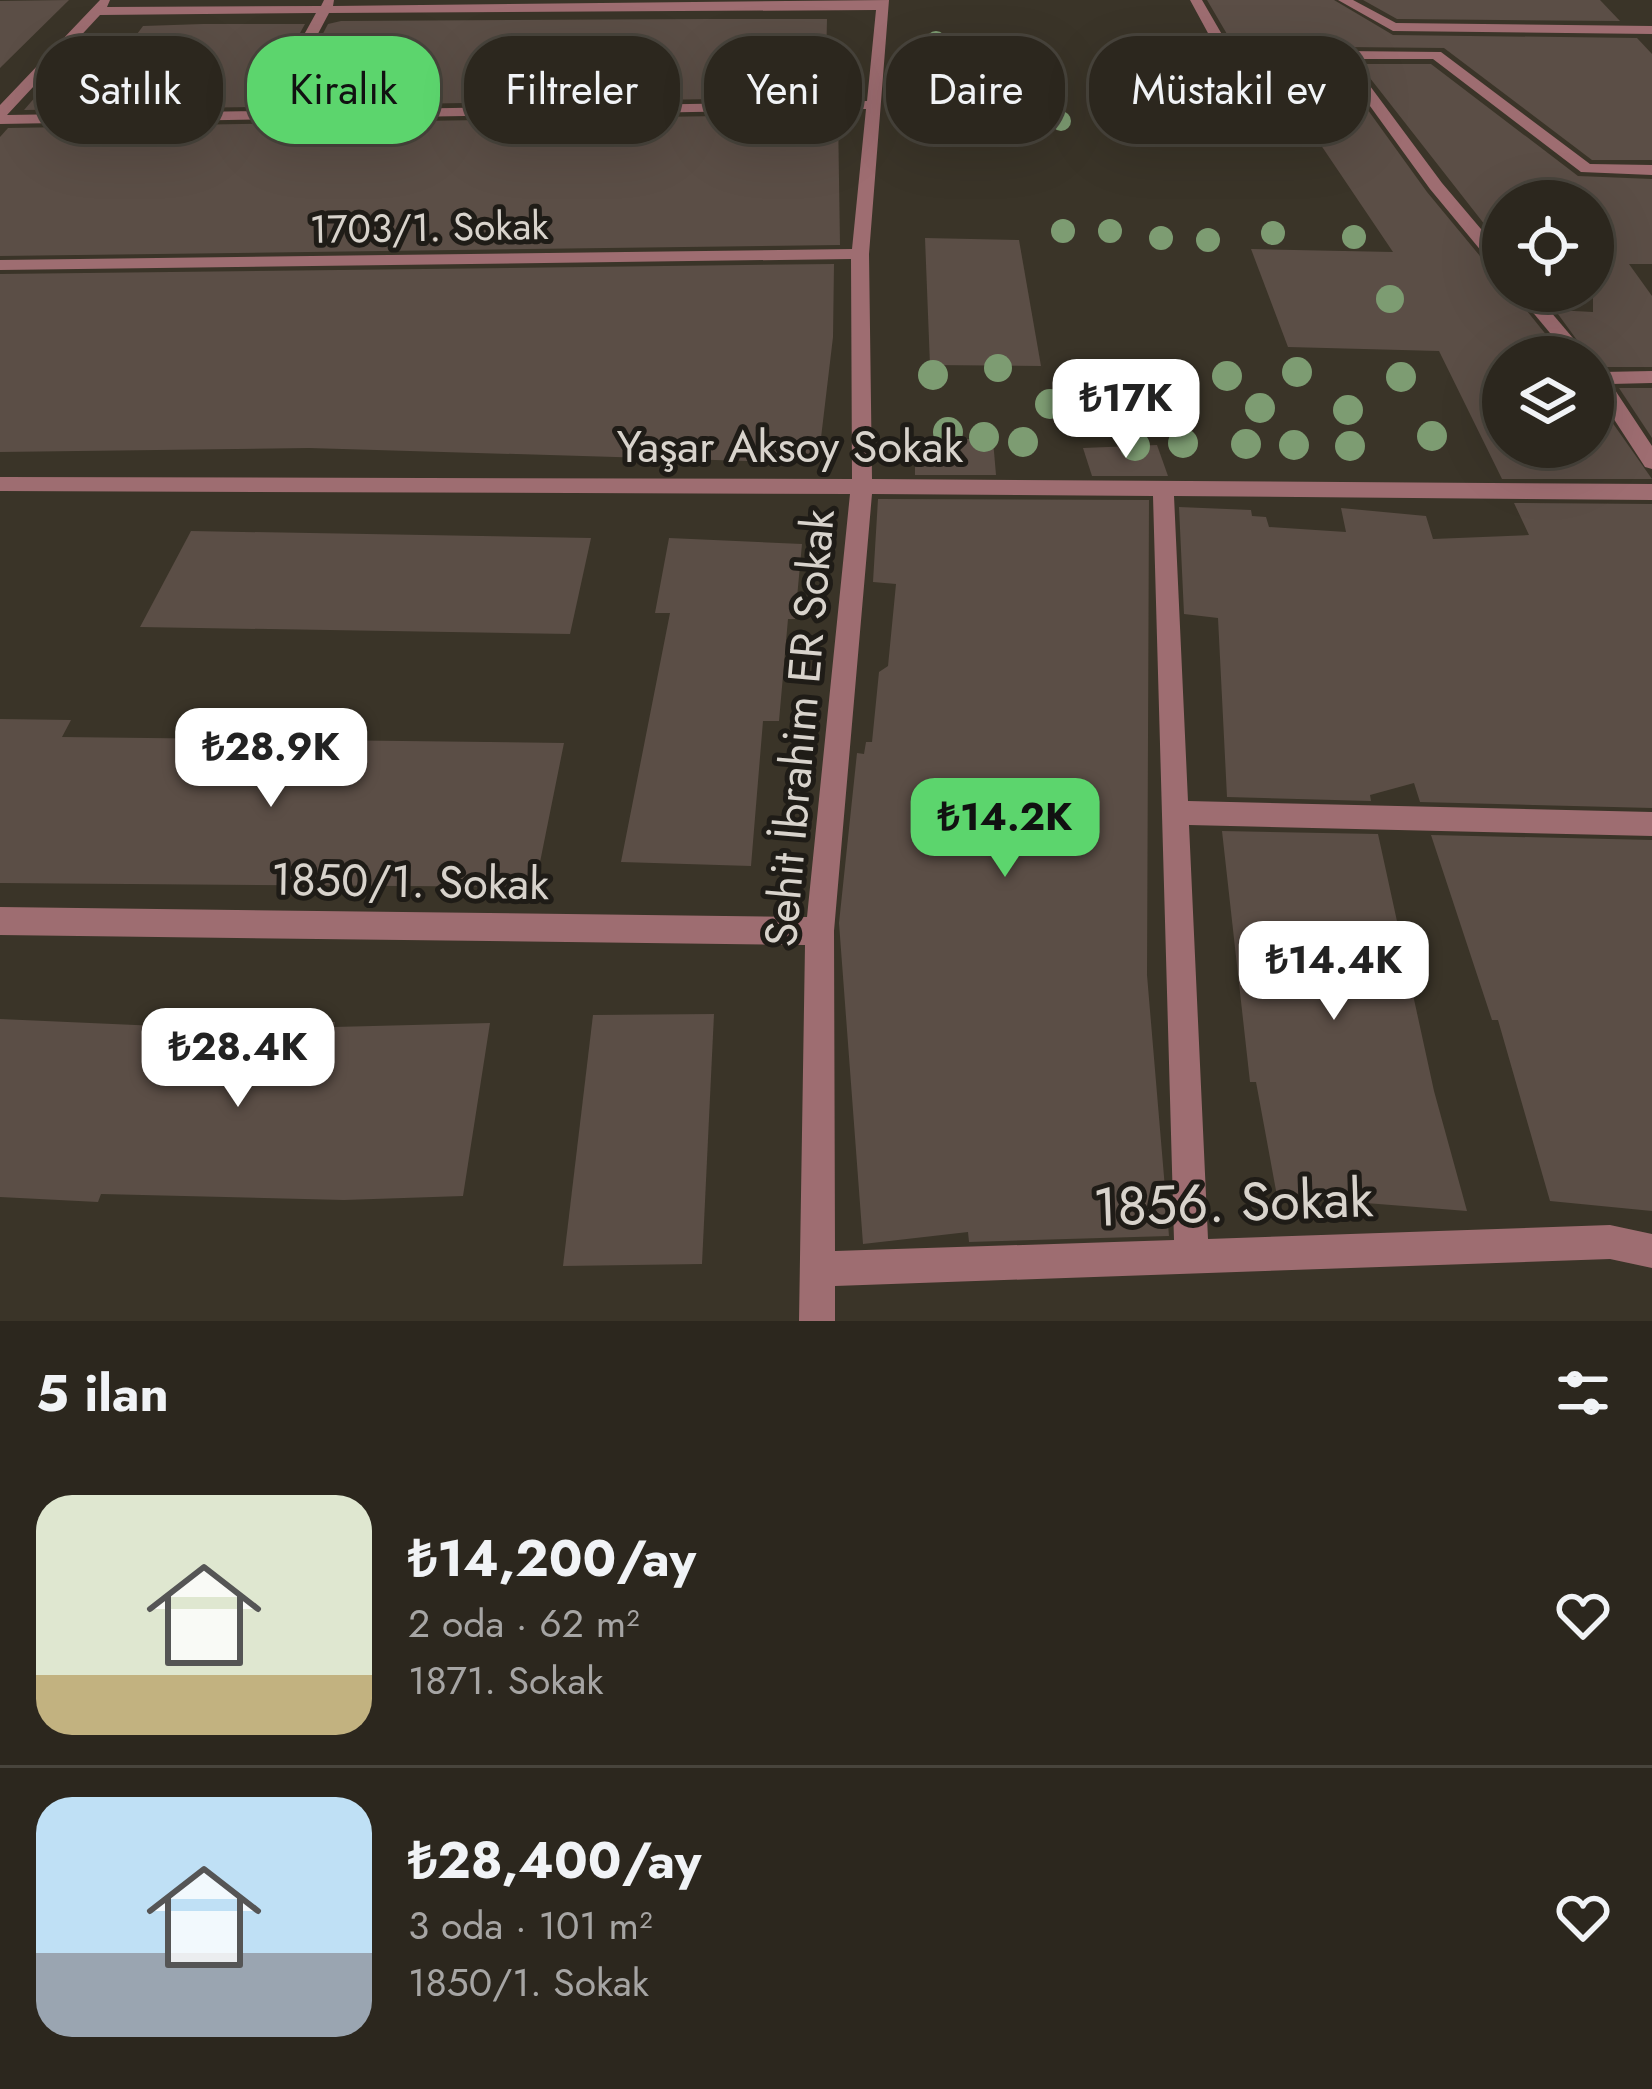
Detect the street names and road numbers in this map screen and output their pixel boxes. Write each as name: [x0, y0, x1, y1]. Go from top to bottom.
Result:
street label: 1703/1. Sokak: [309, 197, 550, 258]
street label: Yaşar Aksoy Sokak: [617, 414, 963, 479]
street label: Sehit İbrahim ER Sokak: [748, 506, 851, 950]
street label: 1850/1. Sokak: [270, 847, 550, 916]
street label: 1856. Sokak: [1092, 1158, 1375, 1246]

